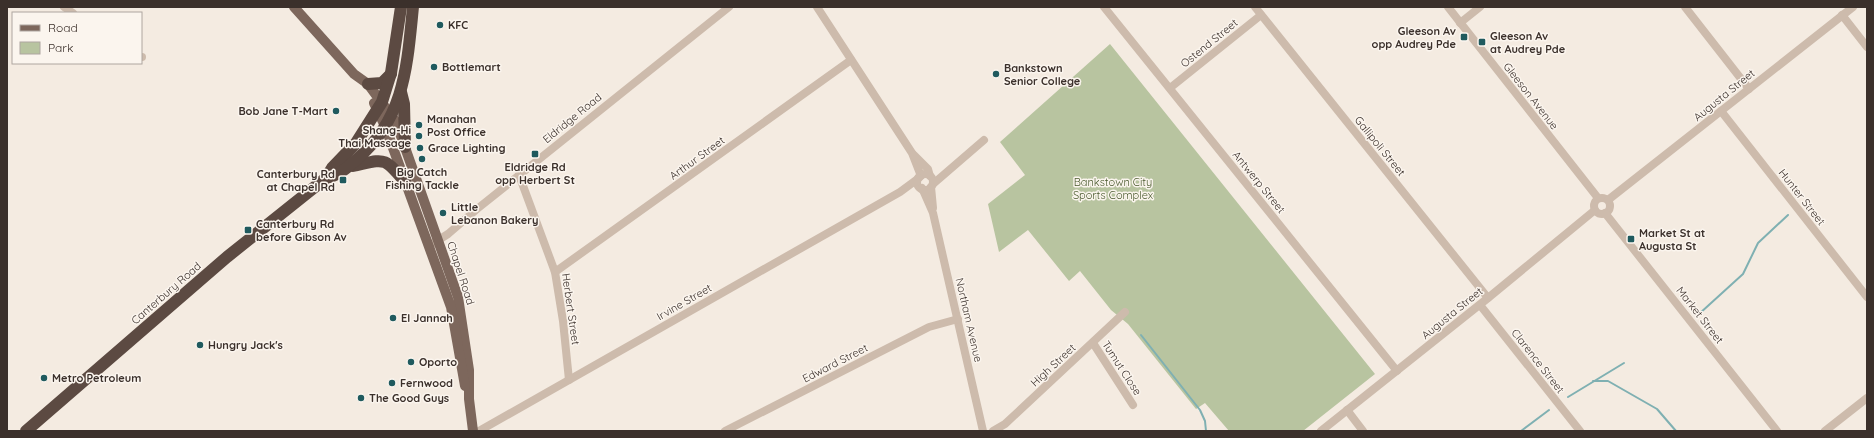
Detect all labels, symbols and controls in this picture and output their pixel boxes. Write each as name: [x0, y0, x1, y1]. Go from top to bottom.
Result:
legend: [12, 12, 142, 64]
street label: Ostend Street: [1178, 16, 1241, 70]
place label: KFC: [448, 18, 468, 32]
text: Road: [48, 20, 78, 35]
marker: KFC: [435, 20, 445, 30]
place label: Gleeson Av opp Audrey Pde: [1372, 24, 1457, 51]
place label: Gleeson Av at Audrey Pde: [1490, 29, 1566, 56]
marker: Gleeson Av opp Audrey Pde: [1459, 32, 1469, 42]
marker: Gleeson Av at Audrey Pde: [1477, 37, 1487, 47]
text: Park: [48, 40, 73, 55]
place label: Bottlemart: [442, 60, 501, 74]
street label: Gleeson Avenue: [1500, 60, 1562, 132]
place label: Bankstown Senior College: [1004, 61, 1081, 88]
marker: Bottlemart: [429, 62, 439, 72]
street label: Augusta Street: [1691, 66, 1758, 124]
marker: Bankstown Senior College: [991, 69, 1001, 79]
street label: Eldridge Road: [540, 90, 604, 146]
place label: Bob Jane T-Mart: [238, 104, 328, 118]
marker: Bob Jane T-Mart: [331, 106, 341, 116]
place label: Manahan Post Office: [427, 112, 487, 139]
street label: Gallipoli Street: [1352, 113, 1409, 179]
marker: Manahan Post Office: [414, 120, 424, 130]
place label: Shang-Hi Thai Massage: [338, 123, 411, 150]
marker: Shang-Hi Thai Massage: [414, 131, 424, 141]
street label: Arthur Street: [667, 133, 728, 183]
place label: Grace Lighting: [428, 141, 505, 155]
marker: Grace Lighting: [415, 143, 425, 153]
street label: Antwerp Street: [1230, 148, 1289, 216]
marker: Eldridge Rd opp Herbert St: [530, 149, 540, 159]
marker: Big Catch Fishing Tackle: [417, 154, 427, 164]
place label: Eldridge Rd opp Herbert St: [495, 160, 575, 187]
place label: Big Catch Fishing Tackle: [385, 165, 459, 192]
street label: Hunter Street: [1776, 166, 1829, 228]
place label: Canterbury Rd at Chapel Rd: [257, 167, 335, 194]
marker: Canterbury Rd at Chapel Rd: [338, 175, 348, 185]
park label: Bankstown City Sports Complex: [1073, 175, 1153, 202]
place label: Little Lebanon Bakery: [451, 200, 538, 227]
marker: Little Lebanon Bakery: [438, 208, 448, 218]
place label: Canterbury Rd before Gibson Av: [256, 217, 347, 244]
marker: Canterbury Rd before Gibson Av: [243, 225, 253, 235]
place label: Market St at Augusta St: [1639, 226, 1705, 253]
marker: Market St at Augusta St: [1626, 234, 1636, 244]
street label: Chapel Road: [444, 240, 478, 306]
street label: Canterbury Road: [128, 259, 204, 327]
street label: Herbert Street: [559, 272, 583, 346]
street label: Northam Avenue: [952, 276, 986, 364]
street label: Irvine Street: [654, 280, 714, 323]
street label: Augusta Street: [1419, 284, 1486, 342]
street label: Market Street: [1673, 284, 1727, 347]
place label: El Jannah: [401, 311, 453, 325]
marker: El Jannah: [388, 313, 398, 323]
street label: Clarence Street: [1508, 326, 1568, 396]
place label: Hungry Jack's: [208, 338, 283, 352]
street label: Tumut Close: [1099, 338, 1145, 398]
marker: Hungry Jack's: [195, 340, 205, 350]
street label: Edward Street: [800, 340, 870, 385]
street label: High Street: [1028, 340, 1079, 389]
place label: Oporto: [419, 355, 457, 369]
marker: Oporto: [406, 357, 416, 367]
place label: Metro Petroleum: [52, 371, 141, 385]
marker: Metro Petroleum: [39, 373, 49, 383]
place label: Fernwood: [400, 376, 453, 390]
marker: Fernwood: [387, 378, 397, 388]
place label: The Good Guys: [369, 391, 449, 405]
marker: The Good Guys: [356, 393, 366, 403]

